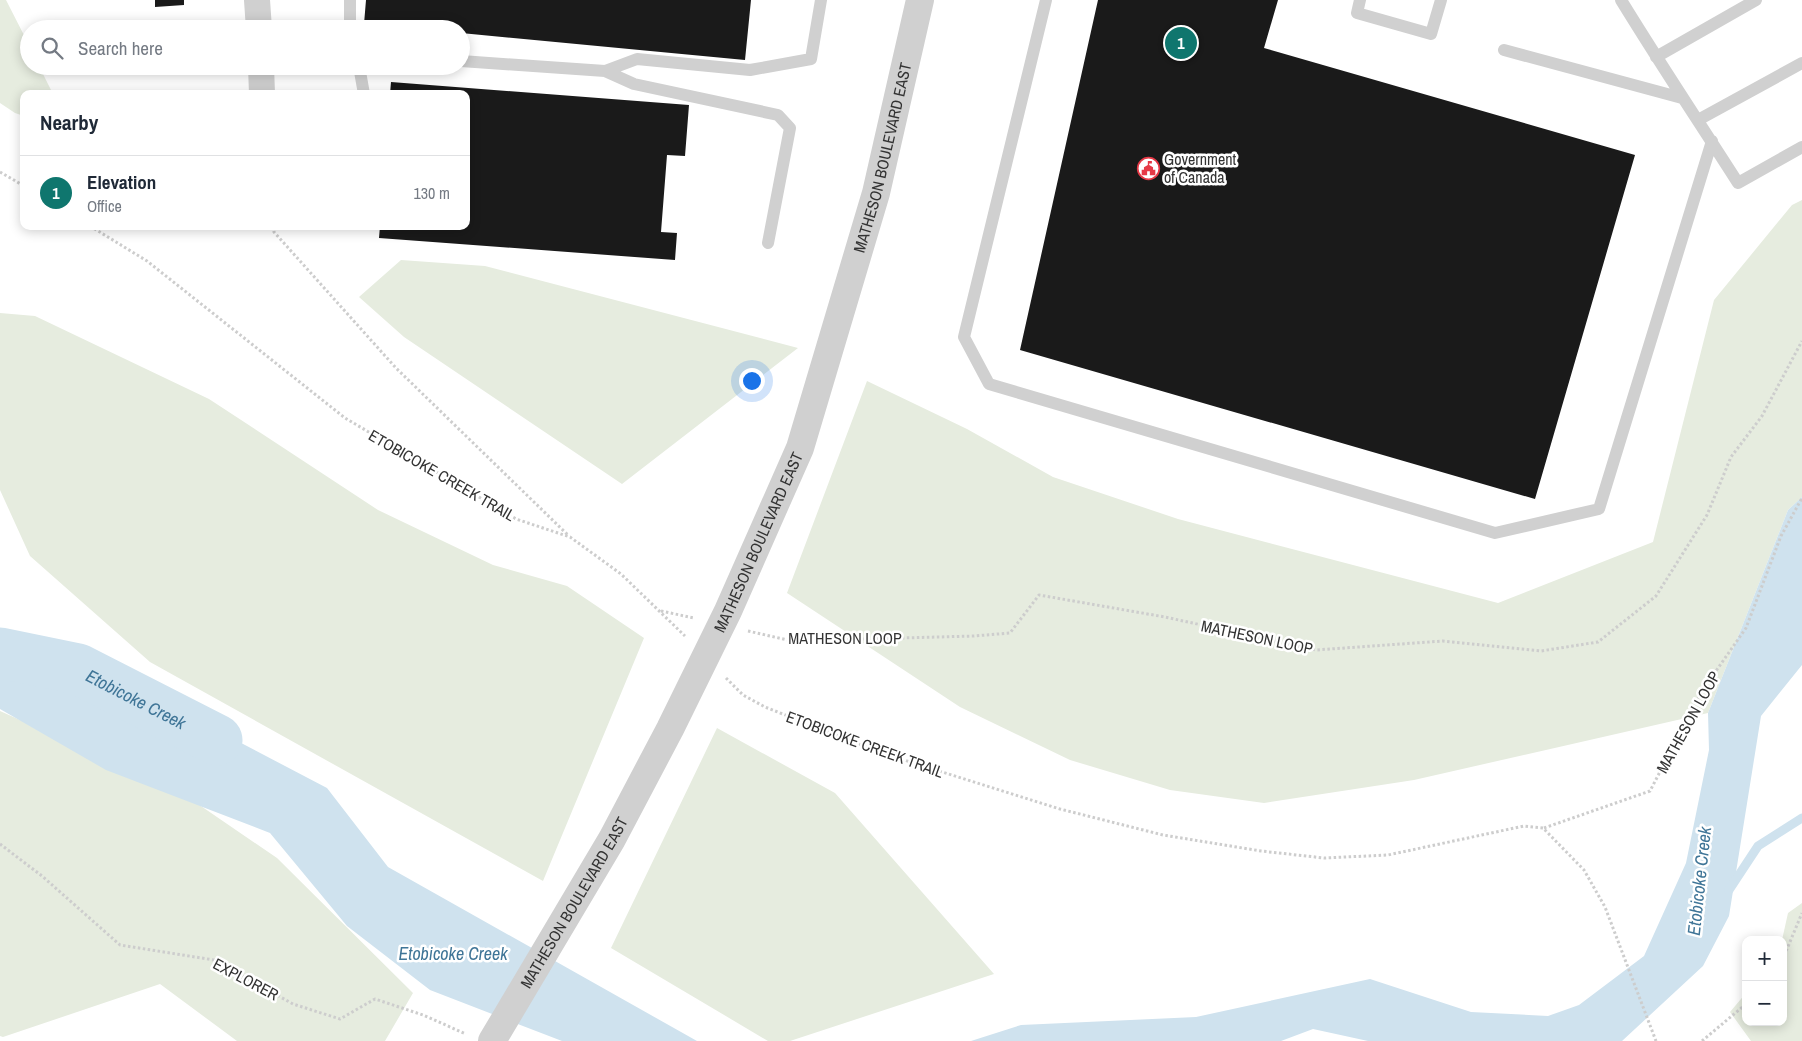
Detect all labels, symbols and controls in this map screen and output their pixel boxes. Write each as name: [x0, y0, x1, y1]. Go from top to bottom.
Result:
search box: [20, 20, 470, 75]
pin: 1: [1165, 24, 1197, 62]
icon: search: [38, 34, 66, 62]
text: Search here: [78, 35, 163, 61]
street label: MATHESON BOULEVARD EAST: [848, 60, 916, 255]
text: Nearby: [40, 108, 98, 137]
place label: Government of Canada: [1164, 148, 1237, 188]
public building icon: Government of Canada: [1136, 156, 1160, 180]
text: Elevation: [87, 169, 156, 195]
text: 1: [52, 182, 60, 204]
text: 130 m: [414, 182, 450, 204]
text: Office: [87, 195, 122, 217]
your location: [739, 368, 765, 394]
street label: ETOBICOKE CREEK TRAIL: [365, 424, 520, 526]
street label: MATHESON BOULEVARD EAST: [708, 448, 808, 636]
street label: MATHESON LOOP: [1199, 614, 1315, 660]
street label: MATHESON LOOP: [788, 627, 902, 649]
water label: Etobicoke Creek: [82, 663, 191, 735]
street label: MATHESON LOOP: [1651, 667, 1725, 777]
street label: ETOBICOKE CREEK TRAIL: [783, 705, 947, 783]
street label: MATHESON BOULEVARD EAST: [515, 813, 633, 992]
water label: Etobicoke Creek: [1681, 825, 1717, 937]
map controls: [1742, 936, 1787, 1026]
button: +: [1742, 936, 1787, 981]
water label: Etobicoke Creek: [398, 941, 508, 966]
street label: EXPLORER: [209, 953, 283, 1006]
button: −: [1742, 981, 1787, 1026]

